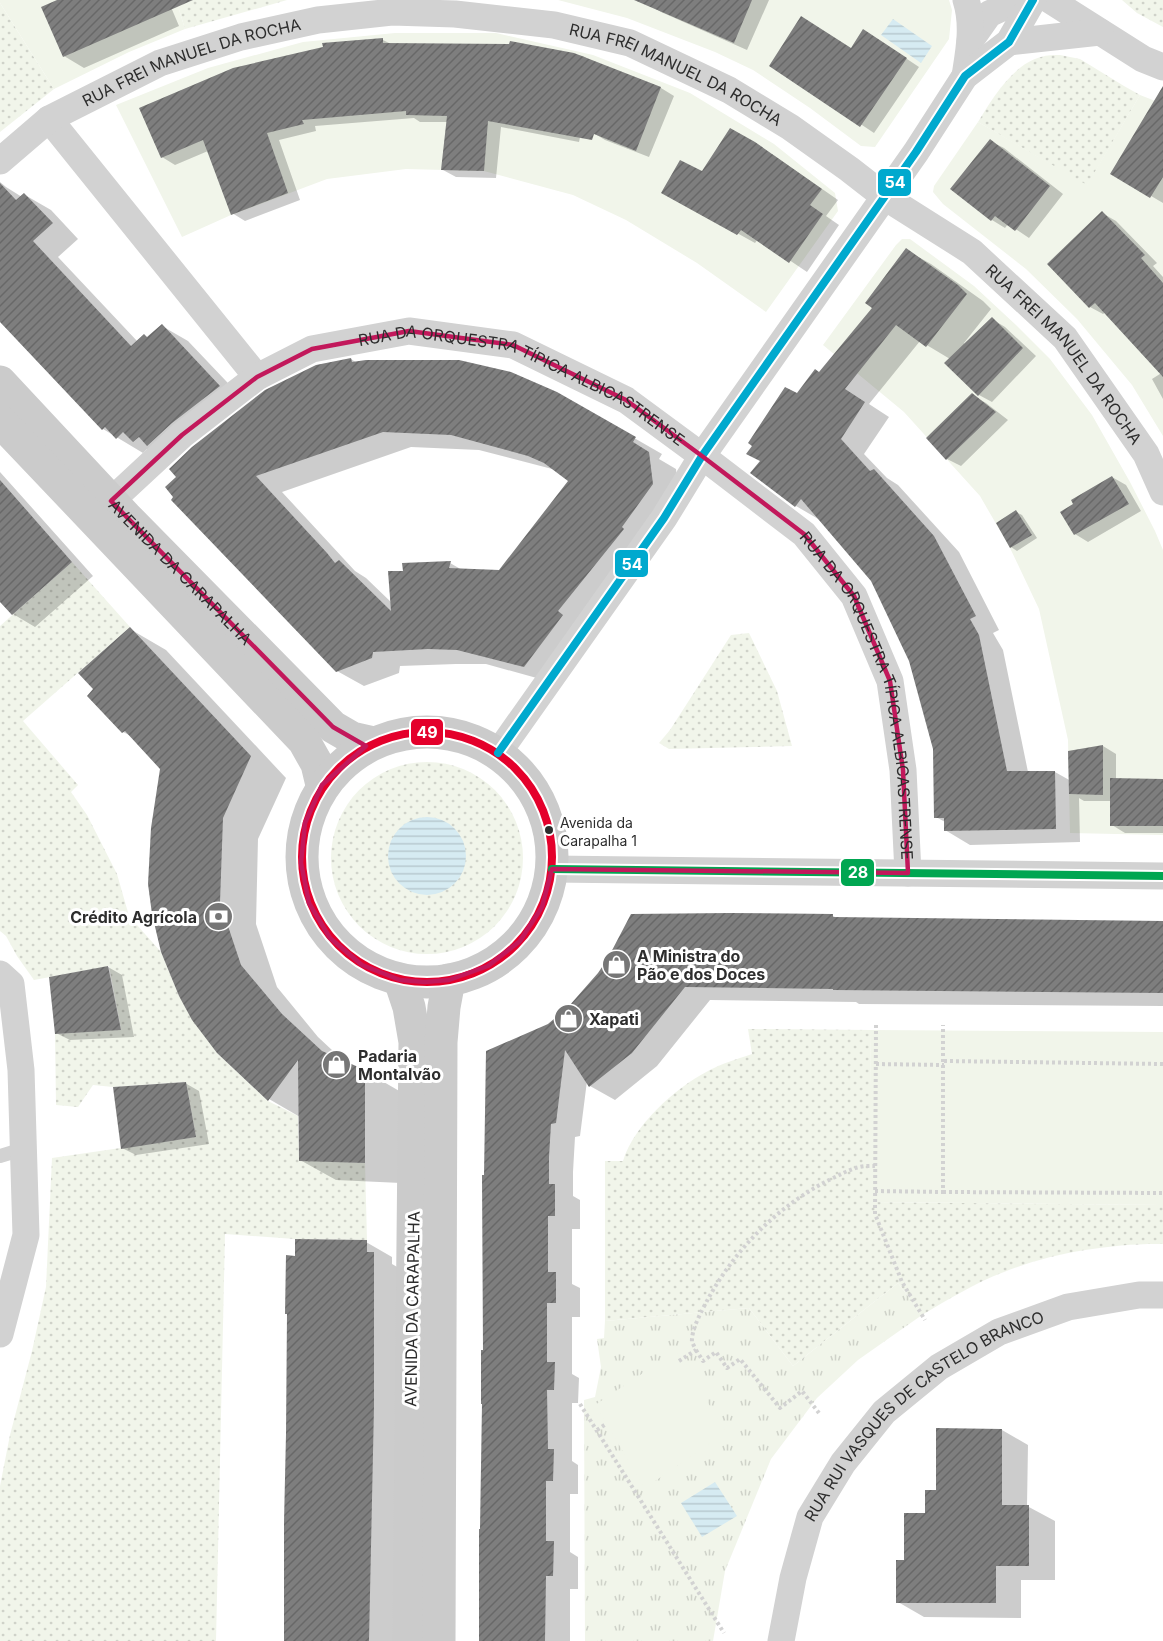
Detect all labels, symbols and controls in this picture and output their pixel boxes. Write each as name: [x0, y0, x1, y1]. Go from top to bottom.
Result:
street label: RUA FREI MANUEL DA ROCHA: [79, 14, 303, 111]
street label: RUA FREI MANUEL DA ROCHA: [567, 19, 786, 130]
line badge: 54: [877, 168, 912, 197]
text: 54: [884, 172, 906, 192]
street label: RUA FREI MANUEL DA ROCHA: [981, 260, 1146, 448]
street label: RUA DA ORQUESTRA TÍPICA ALBICASTRENSE: [357, 321, 689, 450]
street label: AVENIDA DA CARAPALHA: [105, 495, 256, 649]
street label: RUA DA ORQUESTRA TÍPICA ALBICASTRENSE: [796, 527, 917, 860]
line badge: 54: [614, 549, 649, 578]
text: 54: [621, 554, 643, 574]
line badge: 49: [410, 718, 444, 746]
text: 49: [416, 722, 438, 742]
place label: Avenida da Carapalha 1: [560, 814, 637, 849]
marker: Avenida da Carapalha 1: [543, 824, 555, 836]
line badge: 28: [840, 858, 875, 887]
text: 28: [848, 862, 868, 882]
bank icon: Crédito Agrícola: [202, 901, 234, 933]
place label: Crédito Agrícola: [70, 907, 197, 927]
place label: A Ministra do Pão e dos Doces: [637, 946, 765, 984]
shop icon: A Ministra do Pão e dos Doces: [600, 949, 632, 981]
shop icon: Xapati: [552, 1003, 584, 1035]
place label: Xapati: [589, 1009, 639, 1029]
place label: Padaria Montalvão: [358, 1046, 441, 1084]
shop icon: Padaria Montalvão: [321, 1049, 353, 1081]
street label: AVENIDA DA CARAPALHA: [400, 1211, 424, 1407]
street label: RUA RUI VASQUES DE CASTELO BRANCO: [800, 1307, 1047, 1525]

